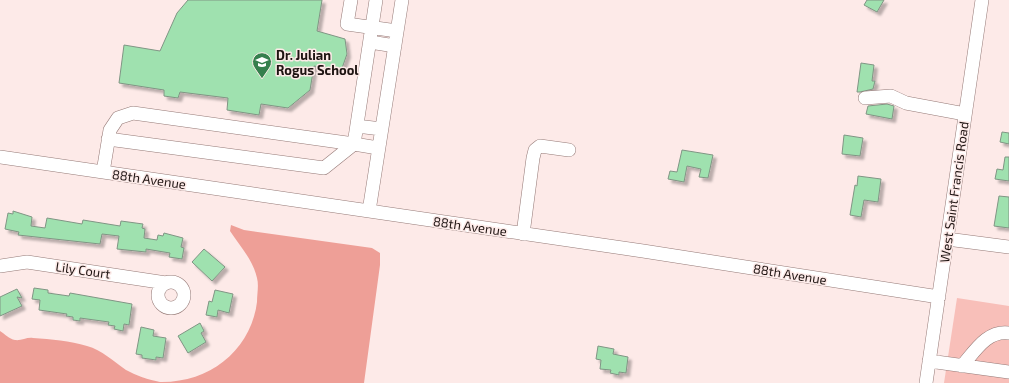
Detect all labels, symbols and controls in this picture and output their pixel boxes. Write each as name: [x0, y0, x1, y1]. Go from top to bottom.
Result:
place label: Dr. Julian Rogus School: [276, 47, 359, 78]
school or university icon: Dr. Julian Rogus School: [251, 51, 273, 79]
street label: West Saint Francis Road: [936, 120, 972, 264]
street label: 88th Avenue: [111, 166, 187, 192]
street label: 88th Avenue: [432, 213, 508, 239]
street label: Lily Court: [54, 258, 112, 282]
street label: 88th Avenue: [752, 260, 828, 288]

